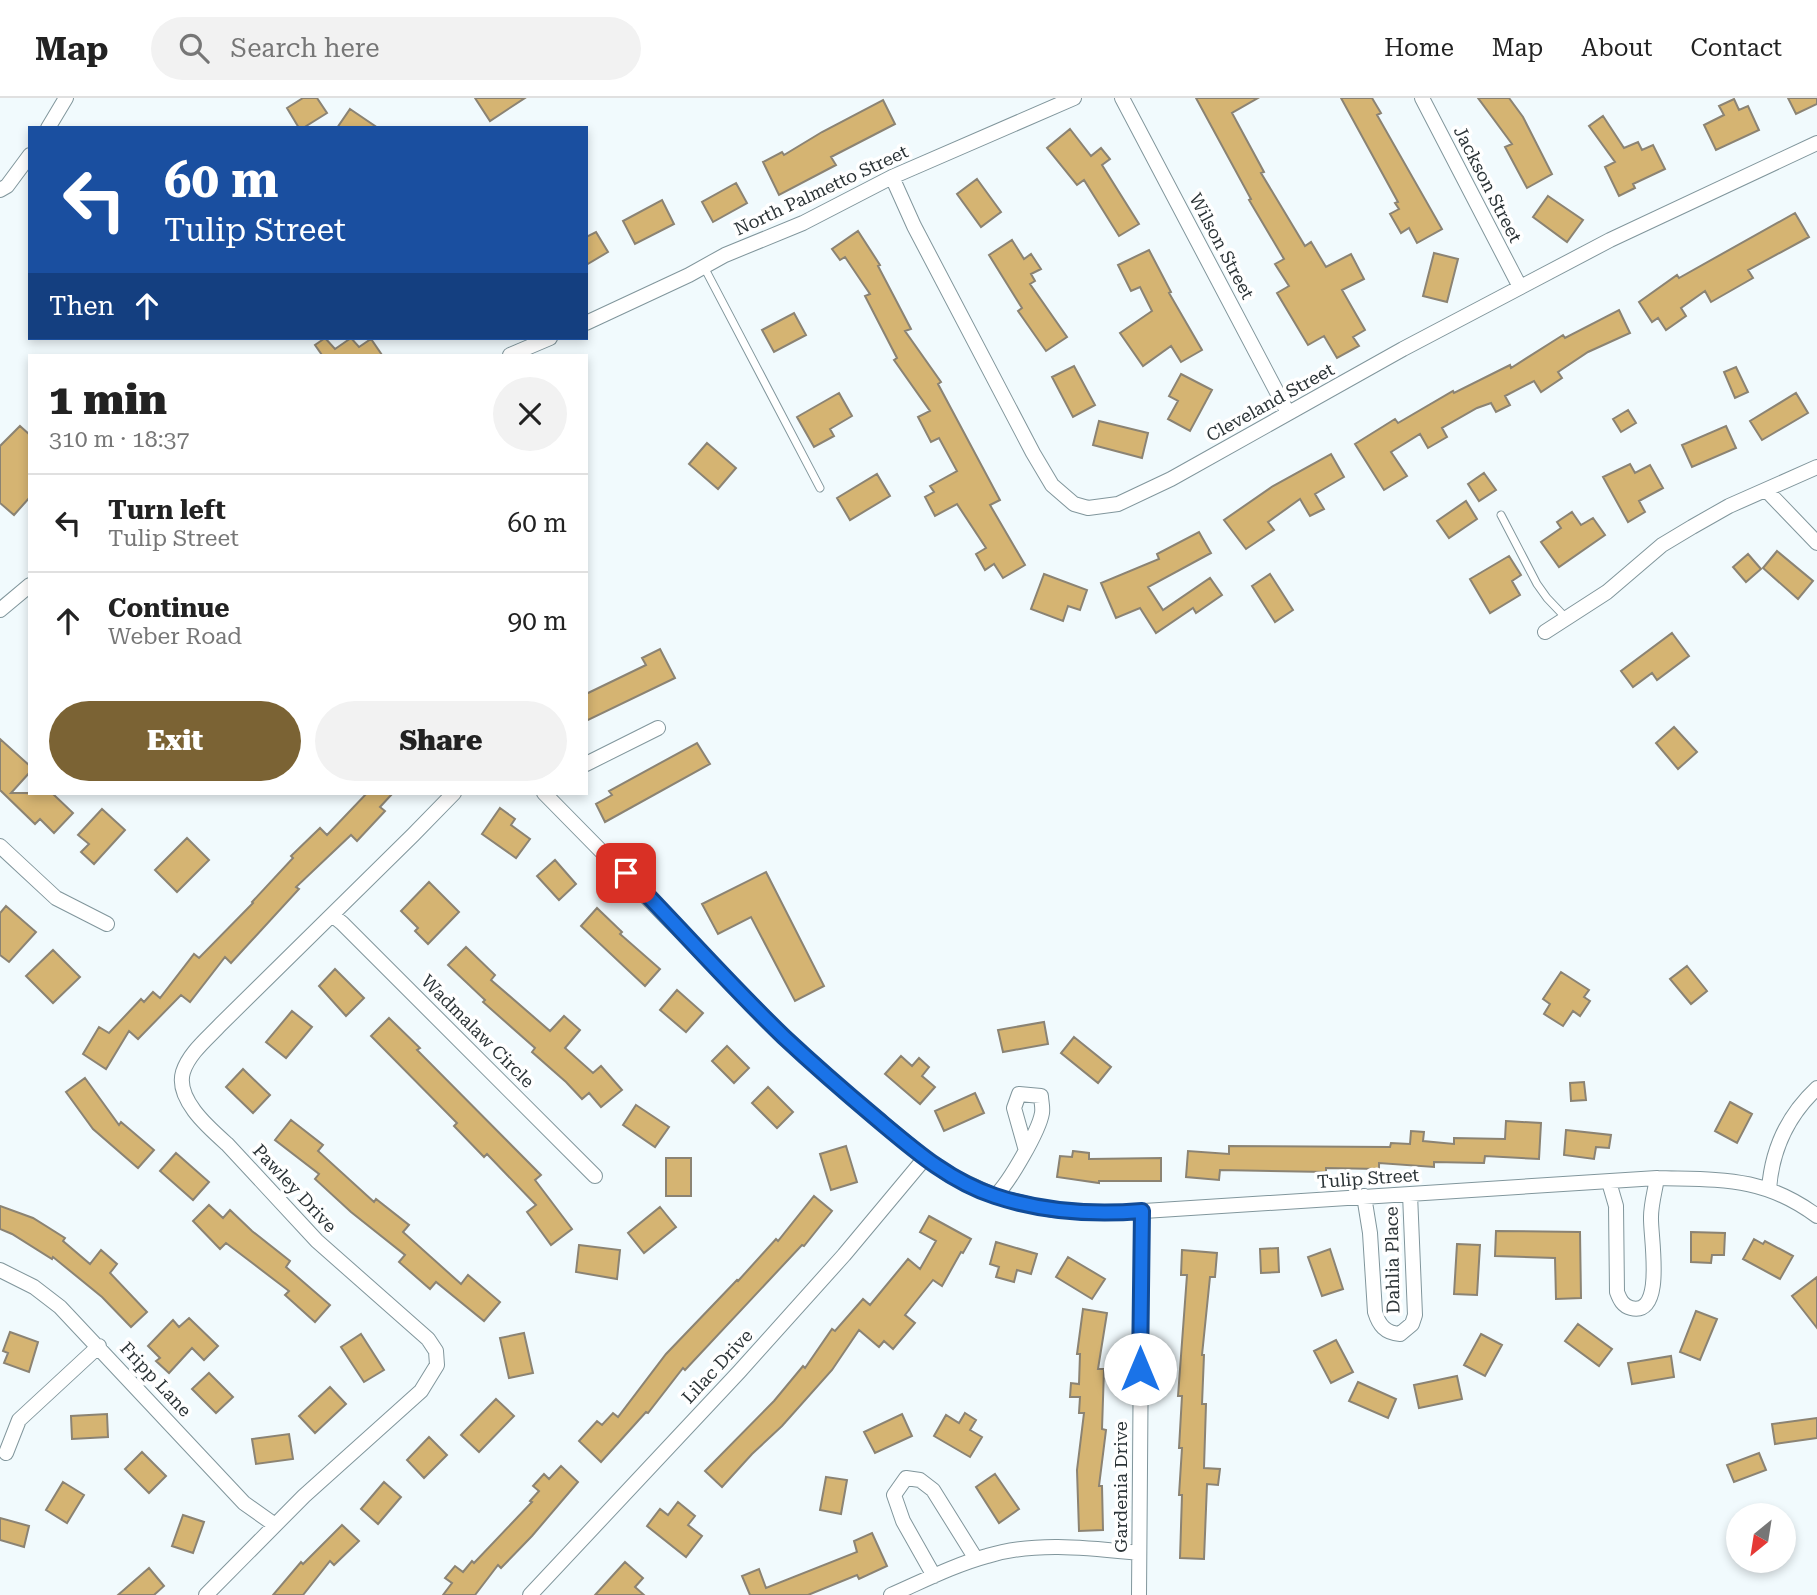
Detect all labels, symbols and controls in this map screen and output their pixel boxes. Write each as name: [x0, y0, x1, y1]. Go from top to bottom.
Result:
search box: [151, 17, 641, 80]
text: Map: [35, 29, 109, 68]
icon: search: [175, 29, 213, 67]
text: Search here: [231, 33, 380, 63]
text: Home: [1384, 34, 1454, 62]
text: Map: [1492, 34, 1543, 62]
text: About: [1581, 34, 1652, 62]
text: Contact: [1690, 34, 1782, 62]
street label: Jackson Street: [1450, 122, 1527, 246]
street label: North Palmetto Street: [731, 140, 911, 239]
text: 60 m: [164, 152, 279, 209]
icon: left: [49, 154, 140, 245]
street label: Wilson Street: [1185, 189, 1259, 303]
text: Tulip Street: [164, 211, 346, 249]
icon: ahead: [128, 287, 166, 325]
text: Then: [49, 291, 114, 321]
street label: Cleveland Street: [1203, 358, 1338, 446]
text: 1 min: [49, 375, 167, 424]
button: close: [493, 377, 567, 451]
text: 310 m · 18:37: [49, 426, 189, 453]
text: Turn left: [108, 495, 226, 525]
icon: left: [49, 504, 87, 542]
text: 60 m: [508, 508, 567, 538]
text: Tulip Street: [108, 525, 239, 552]
text: Continue: [108, 593, 230, 623]
icon: ahead: [49, 602, 87, 640]
text: 90 m: [508, 606, 567, 636]
text: Weber Road: [108, 623, 242, 650]
button: Exit: [49, 701, 301, 781]
button: Share: [315, 701, 567, 781]
pin: [596, 843, 656, 903]
icon: arrive: [607, 854, 645, 892]
street label: Wadmalaw Circle: [417, 970, 539, 1092]
street label: Pawley Drive: [249, 1140, 341, 1237]
street label: Tulip Street: [1316, 1164, 1420, 1192]
street label: Dahlia Place: [1381, 1206, 1403, 1314]
street label: Lilac Drive: [677, 1325, 757, 1407]
position arrow: [1103, 1332, 1177, 1406]
street label: Fripp Lane: [116, 1337, 196, 1421]
street label: Gardenia Drive: [1110, 1421, 1131, 1553]
north arrow: [1726, 1503, 1796, 1573]
map controls: [1726, 1503, 1796, 1573]

